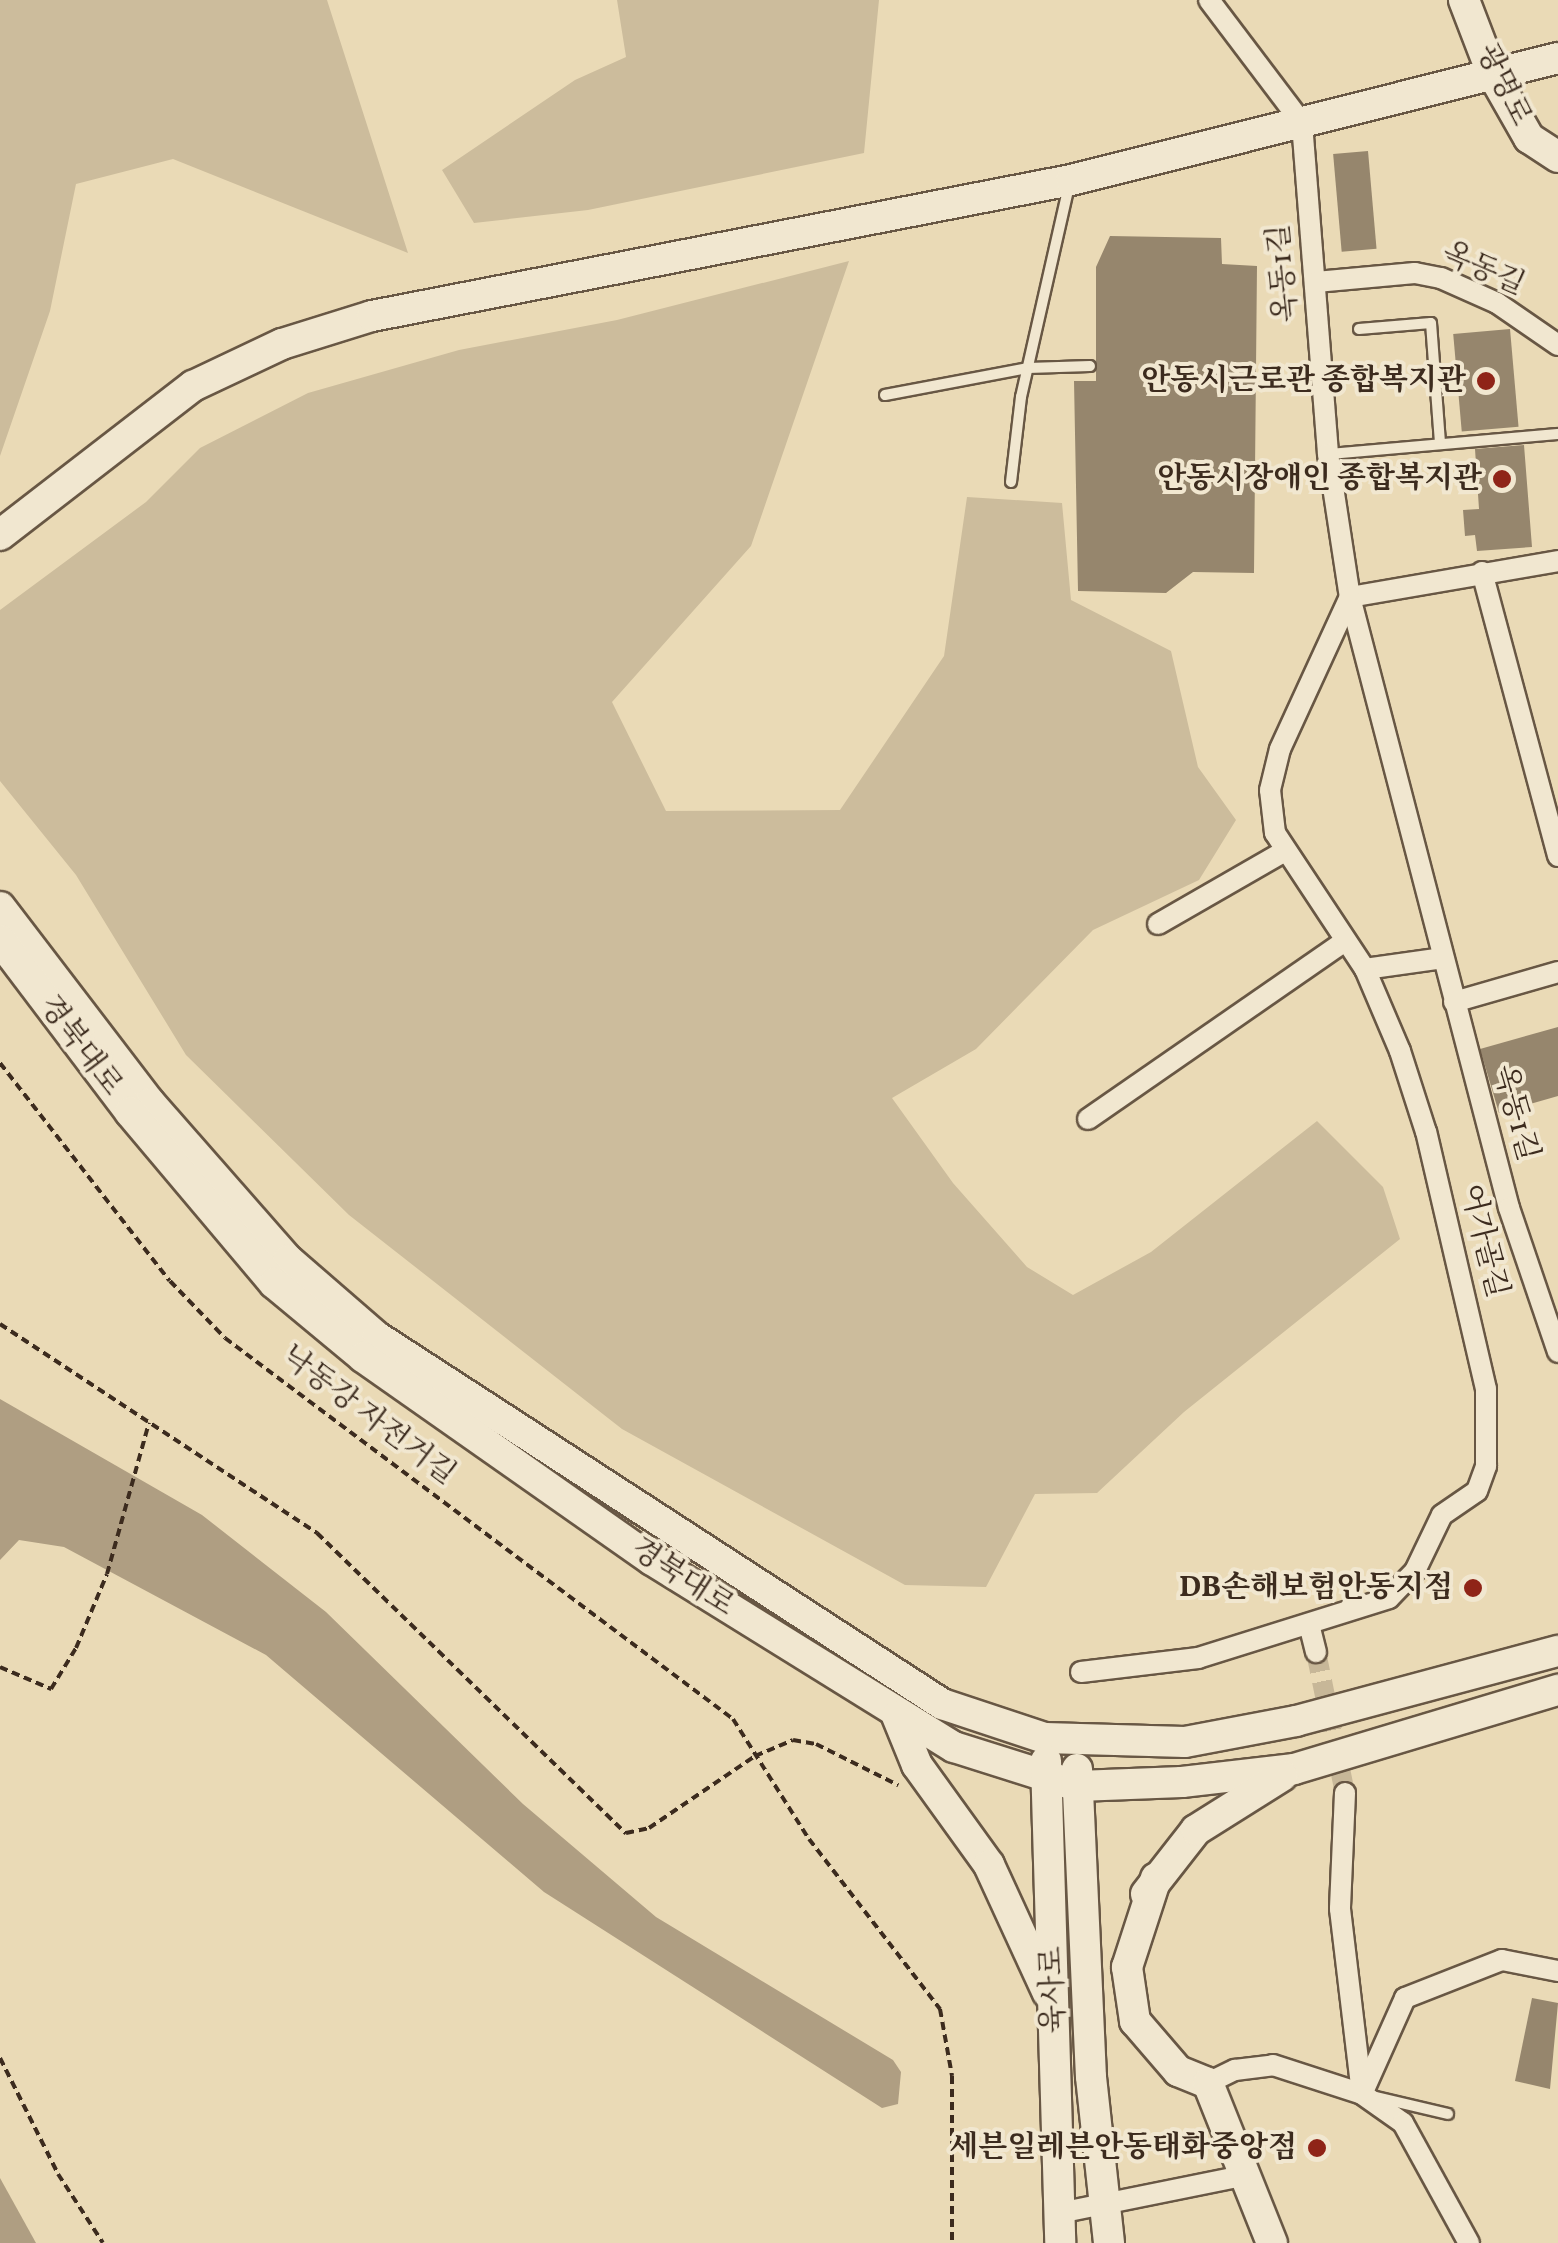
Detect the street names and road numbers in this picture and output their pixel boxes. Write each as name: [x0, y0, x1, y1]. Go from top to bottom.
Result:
street label: 광명로: [1468, 38, 1538, 132]
street label: 옥동1길: [1262, 222, 1306, 324]
street label: 옥동길: [1436, 236, 1530, 304]
street label: 경북대로: [31, 989, 129, 1103]
street label: 옥동1길: [1485, 1061, 1545, 1165]
street label: 어가골길: [1452, 1180, 1514, 1302]
street label: 낙동강 자전거길: [274, 1339, 462, 1493]
street label: 경북대로: [624, 1531, 740, 1625]
street label: 육사로: [1034, 1946, 1074, 2034]

